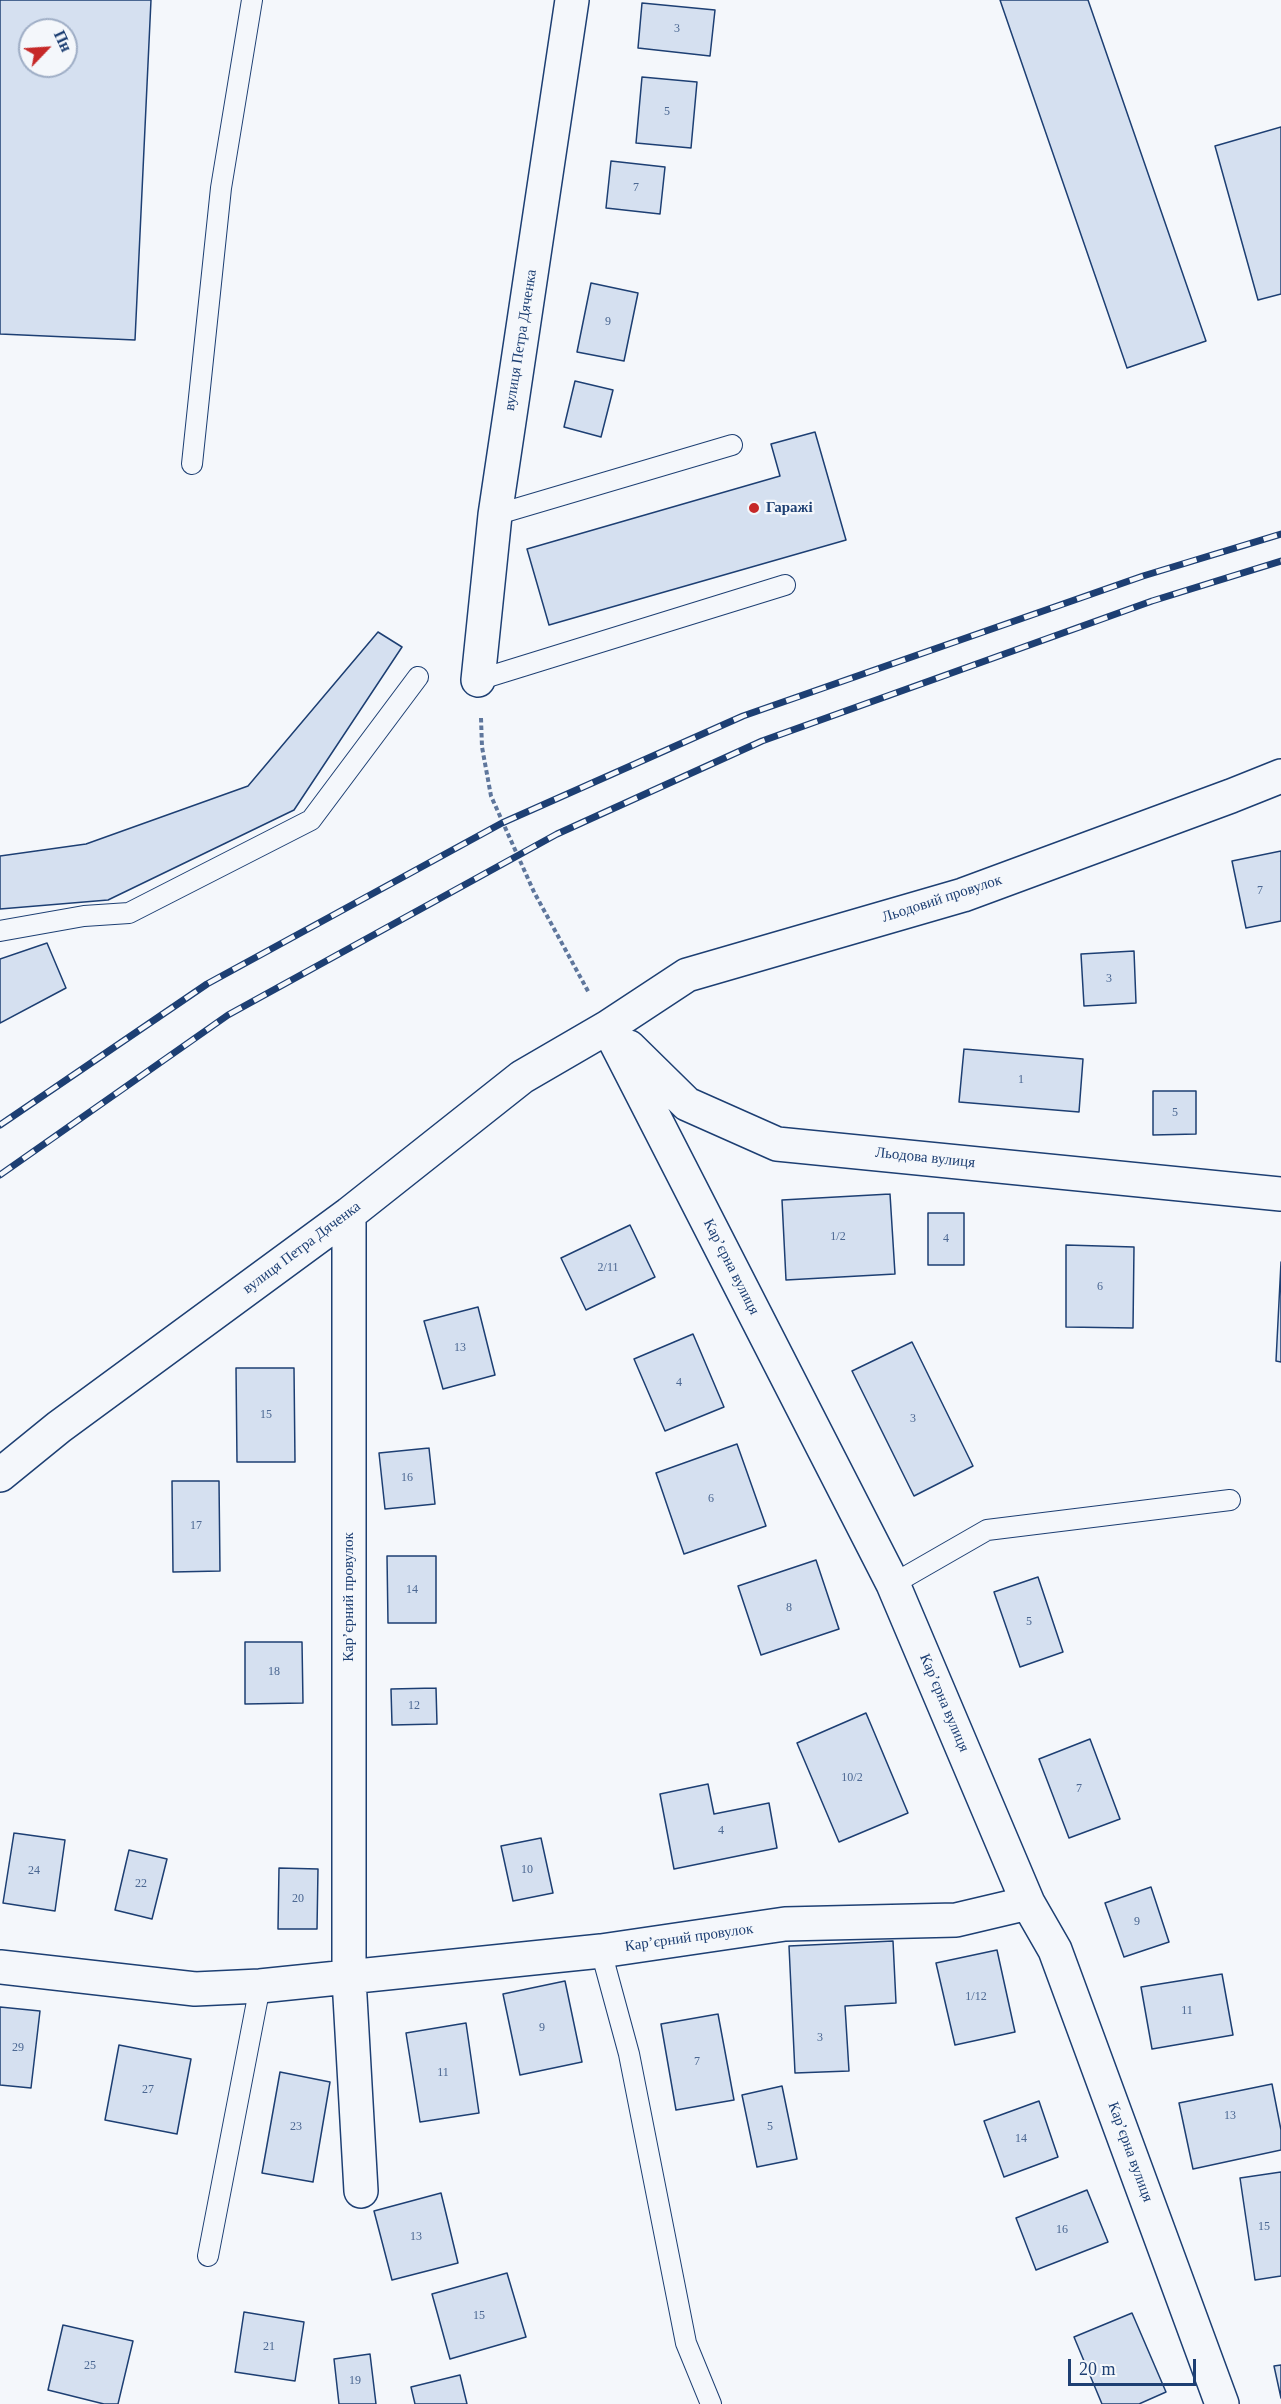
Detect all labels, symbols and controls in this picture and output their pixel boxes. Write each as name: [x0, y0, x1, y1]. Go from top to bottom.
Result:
north arrow: [18, 18, 78, 78]
house number: 3: [674, 22, 680, 36]
text: Пн: [51, 28, 75, 54]
house number: 5: [664, 105, 670, 119]
house number: 7: [633, 181, 639, 195]
street label: вулиця Петра Дяченка: [501, 268, 541, 412]
house number: 9: [605, 315, 611, 329]
place label: Гаражі: [766, 499, 813, 517]
marker: Гаражі: [747, 501, 761, 515]
street label: Льодовий провулок: [880, 871, 1004, 927]
house number: 7: [1257, 884, 1263, 898]
house number: 3: [1106, 972, 1112, 986]
house number: 1: [1018, 1073, 1024, 1087]
house number: 5: [1172, 1106, 1178, 1120]
street label: Льодова вулиця: [874, 1144, 976, 1172]
street label: вулиця Петра Дяченка: [240, 1198, 364, 1298]
street label: Карʼєрна вулиця: [699, 1216, 763, 1318]
house number: 1/2: [830, 1230, 846, 1244]
house number: 4: [943, 1232, 949, 1246]
house number: 2/11: [598, 1261, 618, 1275]
house number: 6: [1097, 1280, 1103, 1294]
house number: 13: [454, 1341, 466, 1355]
house number: 4: [676, 1376, 682, 1390]
house number: 15: [260, 1408, 272, 1422]
house number: 3: [910, 1412, 916, 1426]
house number: 16: [401, 1471, 413, 1485]
house number: 6: [708, 1492, 714, 1506]
house number: 17: [190, 1519, 202, 1533]
street label: Карʼєрний провулок: [340, 1532, 358, 1662]
house number: 14: [406, 1583, 418, 1597]
house number: 8: [786, 1601, 792, 1615]
house number: 5: [1026, 1615, 1032, 1629]
street label: Карʼєрна вулиця: [915, 1651, 973, 1755]
house number: 18: [268, 1665, 280, 1679]
house number: 12: [408, 1699, 420, 1713]
house number: 10/2: [841, 1771, 863, 1785]
house number: 7: [1076, 1782, 1082, 1796]
house number: 4: [718, 1824, 724, 1838]
house number: 10: [521, 1863, 533, 1877]
house number: 24: [28, 1864, 40, 1878]
house number: 22: [135, 1877, 147, 1891]
house number: 20: [292, 1892, 304, 1906]
house number: 9: [1134, 1915, 1140, 1929]
street label: Карʼєрний провулок: [624, 1920, 754, 1956]
house number: 1/12: [965, 1990, 987, 2004]
house number: 11: [1181, 2004, 1193, 2018]
house number: 9: [539, 2021, 545, 2035]
house number: 3: [817, 2031, 823, 2045]
house number: 29: [12, 2041, 24, 2055]
house number: 7: [694, 2055, 700, 2069]
house number: 11: [437, 2066, 449, 2080]
house number: 27: [142, 2083, 154, 2097]
street label: Карʼєрна вулиця: [1104, 2100, 1156, 2204]
house number: 13: [1224, 2109, 1236, 2123]
house number: 23: [290, 2120, 302, 2134]
house number: 5: [767, 2120, 773, 2134]
house number: 14: [1015, 2132, 1027, 2146]
house number: 15: [1258, 2220, 1270, 2234]
house number: 16: [1056, 2223, 1068, 2237]
house number: 13: [410, 2230, 422, 2244]
house number: 15: [473, 2309, 485, 2323]
house number: 21: [263, 2340, 275, 2354]
scale bar: [1071, 2347, 1198, 2385]
house number: 25: [84, 2359, 96, 2373]
text: 20 m: [1079, 2359, 1116, 2379]
house number: 19: [349, 2374, 361, 2388]

